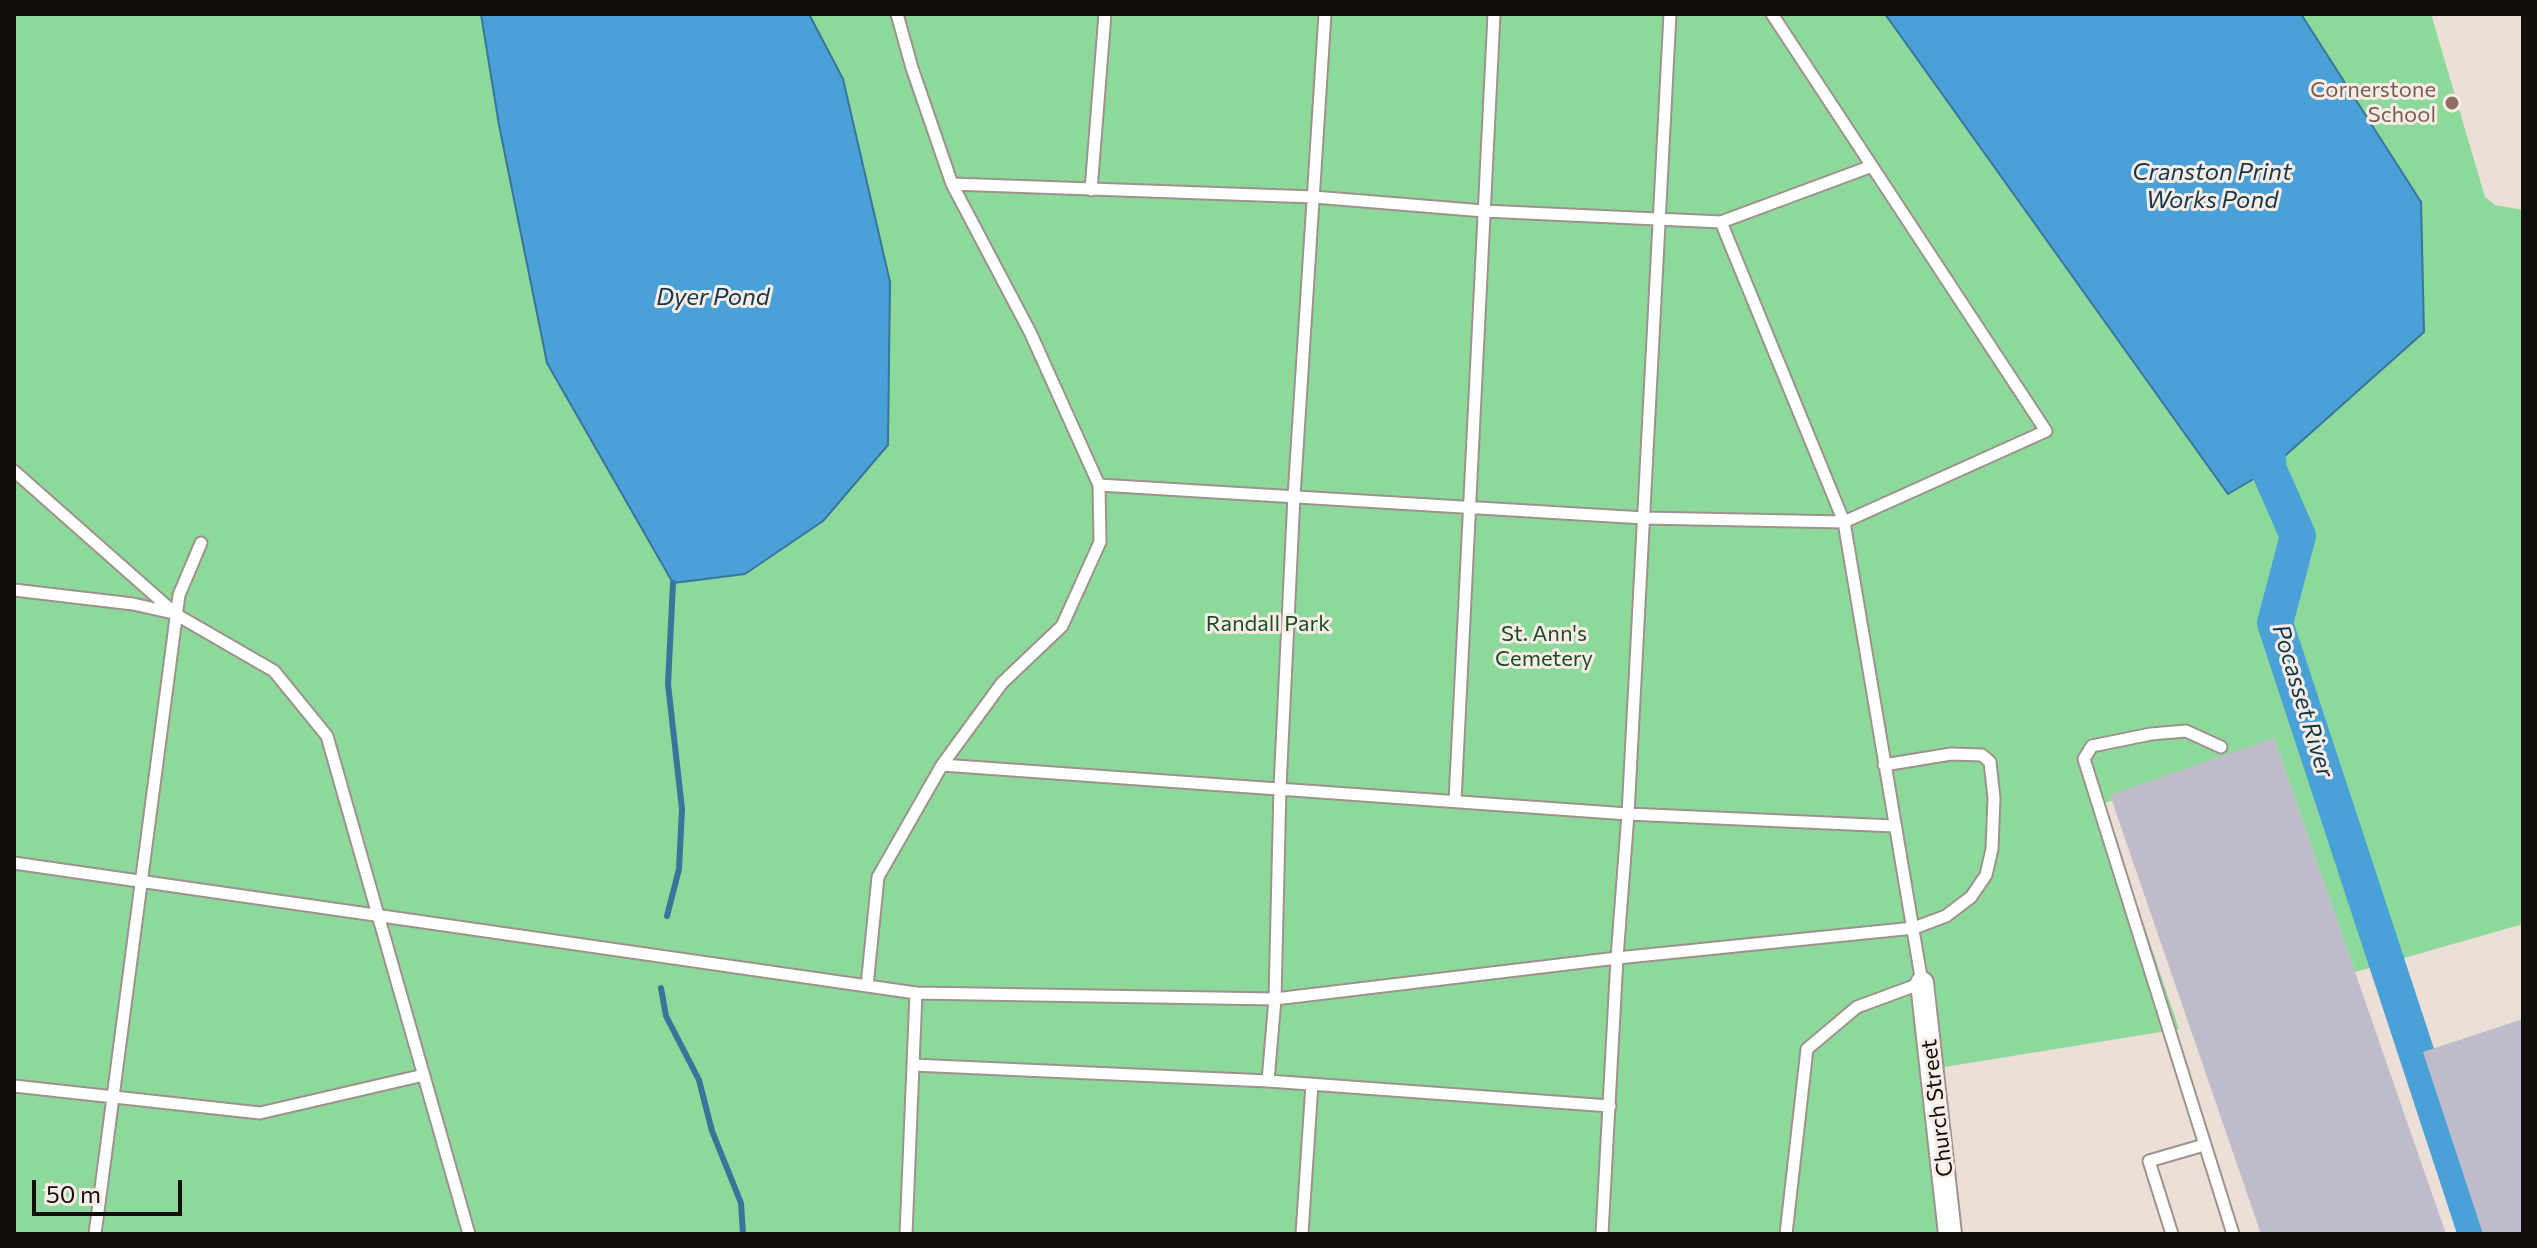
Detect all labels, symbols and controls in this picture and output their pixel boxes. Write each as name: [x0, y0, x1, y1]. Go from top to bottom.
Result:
place label: Cornerstone School: [2310, 77, 2436, 128]
marker: Cornerstone School: [2443, 94, 2461, 112]
water label: Cranston Print Works Pond: [2132, 158, 2292, 214]
water label: Dyer Pond: [656, 283, 770, 311]
park label: Randall Park: [1206, 611, 1330, 637]
park label: St. Ann's Cemetery: [1495, 621, 1593, 672]
water label: Pocasset River: [2266, 621, 2340, 781]
street label: Church Street: [1915, 1038, 1959, 1178]
scale bar: [36, 1164, 186, 1214]
text: 50 m: [46, 1179, 101, 1208]

